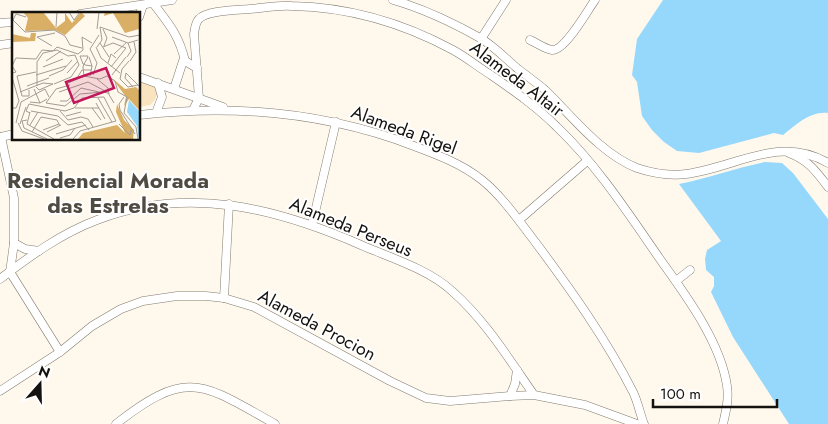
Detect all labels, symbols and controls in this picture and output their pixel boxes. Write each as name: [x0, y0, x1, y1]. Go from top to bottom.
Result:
inset map: [12, 12, 140, 140]
street label: Alameda Altair: [464, 35, 570, 124]
street label: Alameda Rigel: [348, 99, 460, 161]
district label: Residencial Morada das Estrelas: [7, 164, 209, 221]
street label: Alameda Perseus: [286, 191, 416, 263]
street label: Alameda Procion: [253, 283, 381, 367]
north arrow: [15, 359, 65, 409]
text: N: [36, 360, 53, 383]
scale bar: [653, 376, 777, 408]
text: 100 m: [660, 383, 701, 405]

